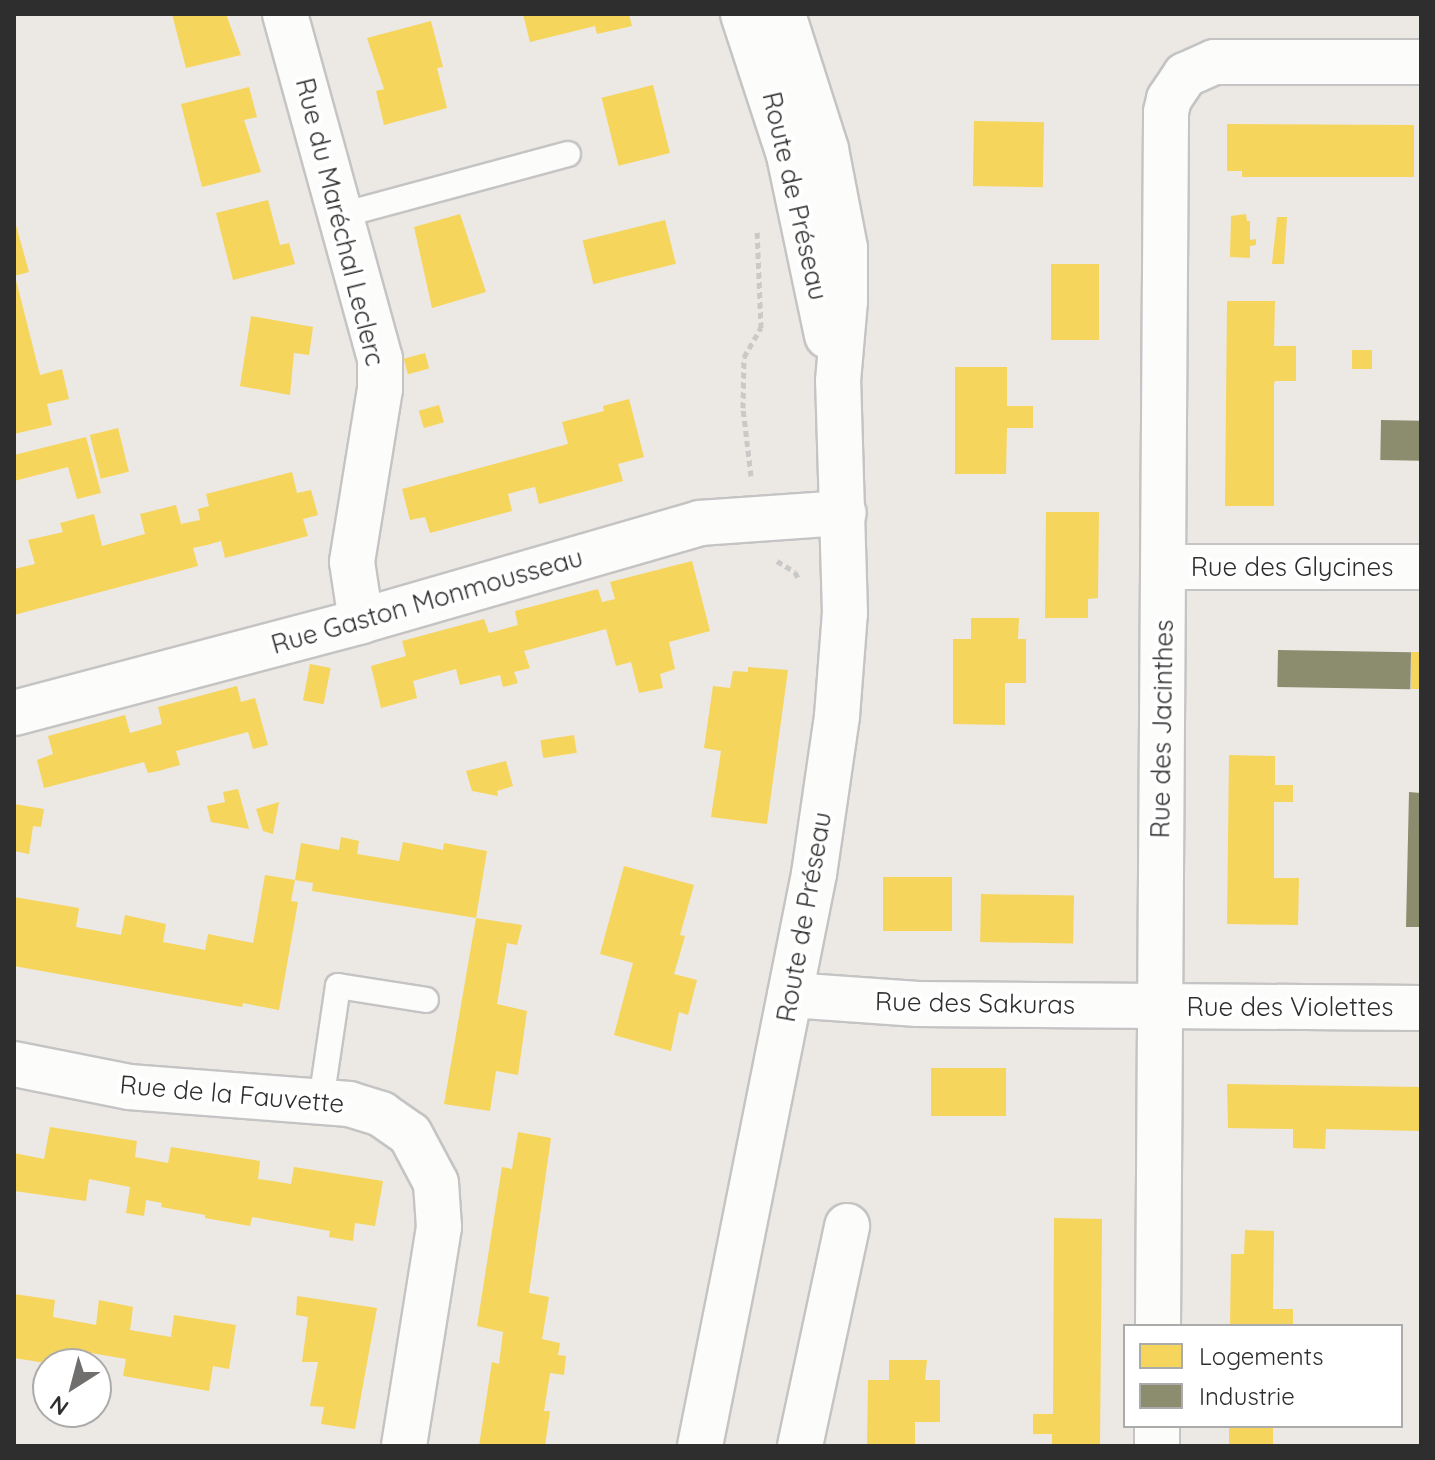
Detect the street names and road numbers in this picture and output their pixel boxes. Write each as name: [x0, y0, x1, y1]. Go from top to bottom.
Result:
street label: Rue du Maréchal Leclerc: [289, 75, 391, 369]
street label: Route de Préseau: [756, 89, 834, 303]
street label: Rue Gaston Monmousseau: [268, 542, 586, 660]
street label: Rue des Glycines: [1191, 551, 1393, 583]
street label: Rue des Jacinthes: [1144, 619, 1180, 839]
street label: Route de Préseau: [770, 810, 838, 1024]
street label: Rue des Sakuras: [875, 986, 1075, 1020]
street label: Rue des Violettes: [1187, 991, 1393, 1023]
street label: Rue de la Fauvette: [119, 1069, 345, 1119]

